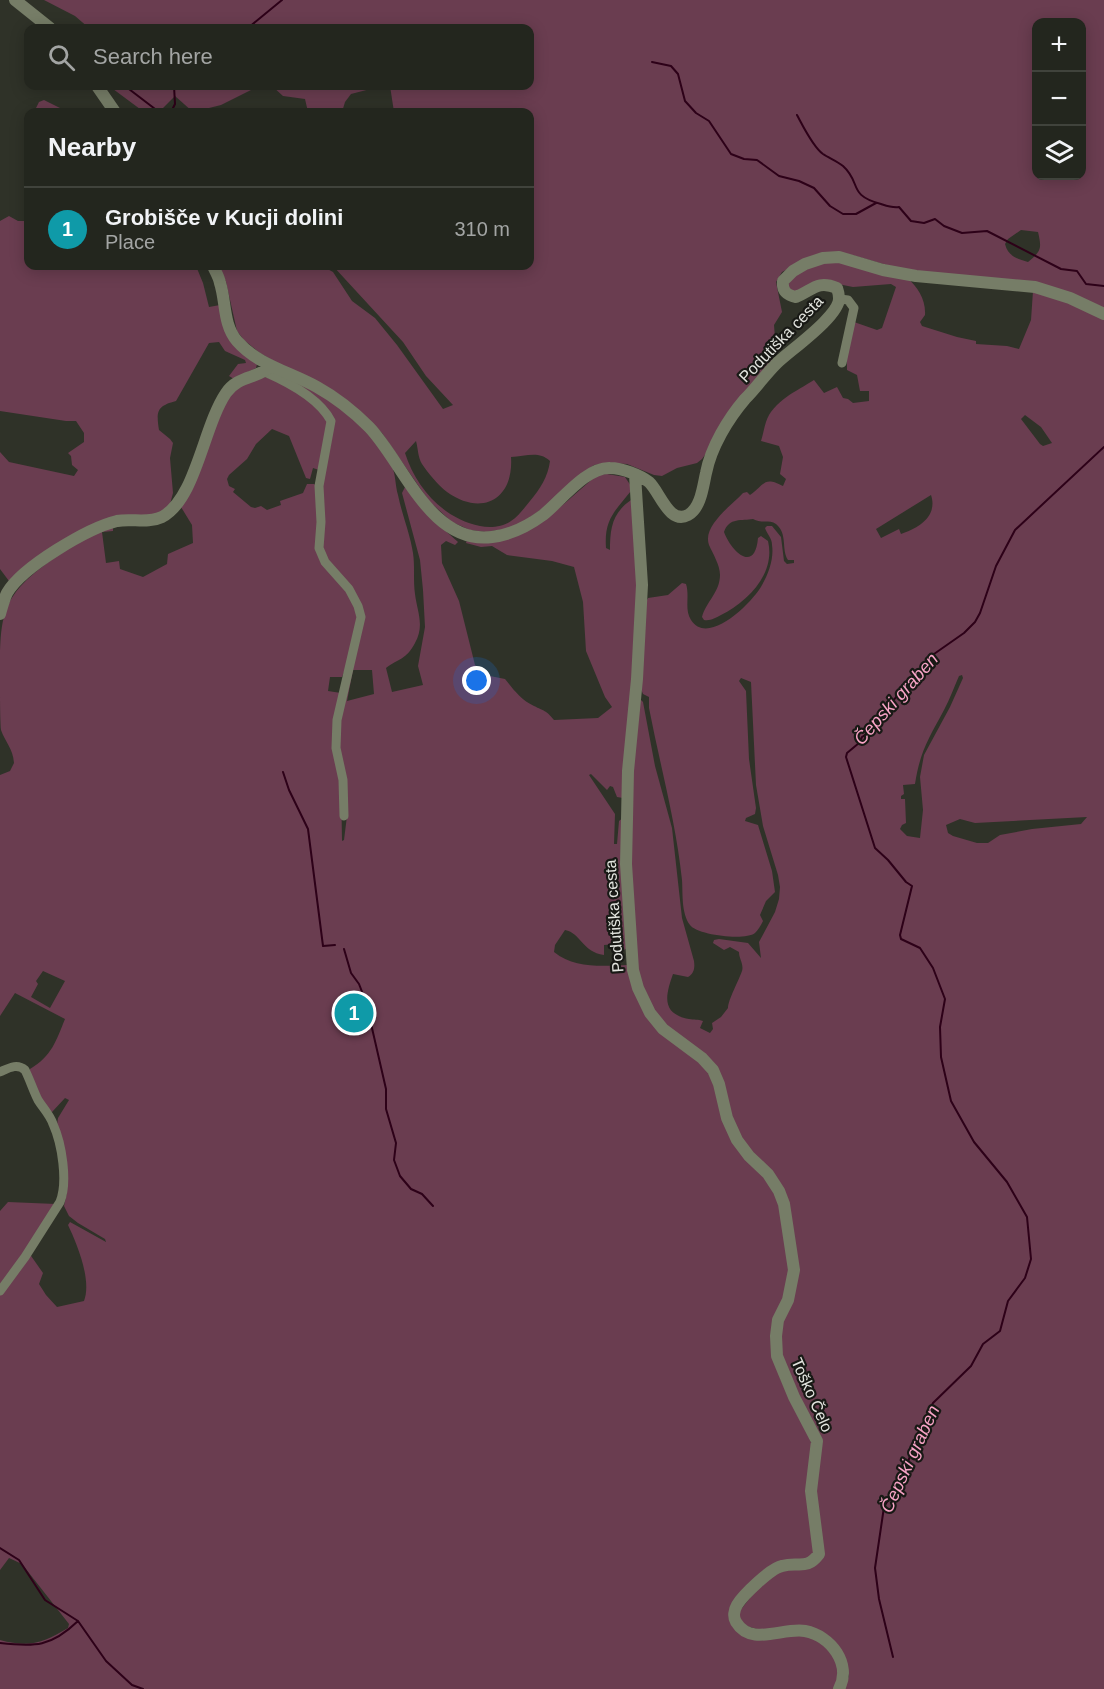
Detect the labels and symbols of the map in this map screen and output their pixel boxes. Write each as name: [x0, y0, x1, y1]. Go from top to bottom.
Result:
street label: Podutiška cesta: [736, 292, 826, 386]
water label: Čepski graben: [849, 649, 942, 749]
your location: [462, 666, 491, 695]
street label: Podutiška cesta: [602, 859, 626, 973]
pin: 1: [334, 990, 374, 1036]
street label: Toško Čelo: [788, 1355, 837, 1435]
water label: Čepski graben: [876, 1402, 944, 1516]

